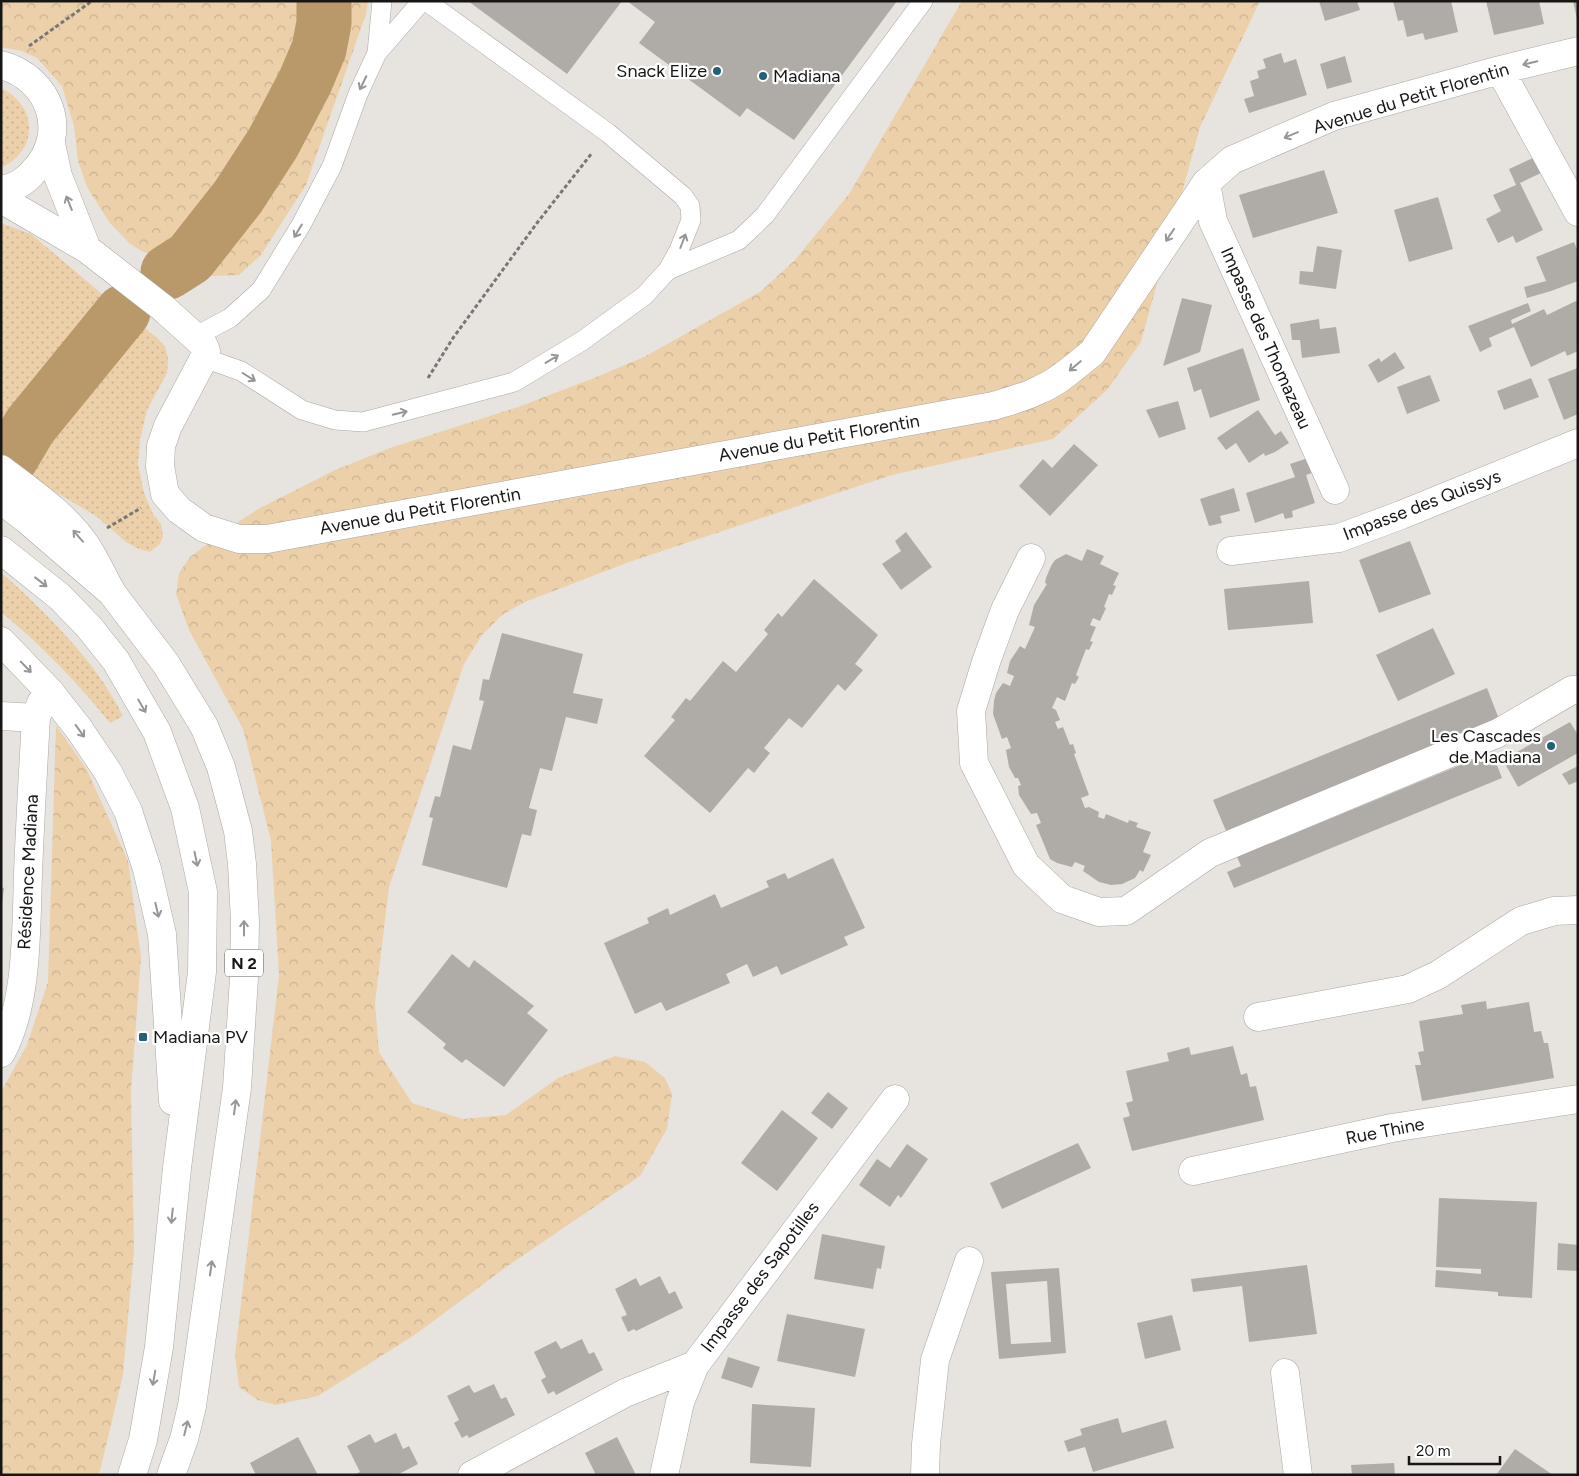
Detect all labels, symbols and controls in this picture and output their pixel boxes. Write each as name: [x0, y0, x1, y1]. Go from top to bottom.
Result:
street label: Avenue du Petit Florentin: [1310, 58, 1512, 138]
one-way arrow: [1523, 59, 1539, 68]
place label: Snack Elize: [616, 60, 707, 82]
marker: Snack Elize: [711, 65, 723, 77]
place label: Madiana: [773, 65, 841, 87]
marker: Madiana: [757, 70, 769, 82]
one-way arrow: [358, 75, 367, 90]
one-way arrow: [1284, 130, 1299, 140]
one-way arrow: [64, 196, 73, 212]
one-way arrow: [292, 224, 302, 238]
one-way arrow: [1165, 228, 1175, 242]
one-way arrow: [679, 234, 688, 249]
street label: Impasse des Thomazeau: [1216, 244, 1316, 432]
one-way arrow: [544, 354, 558, 364]
one-way arrow: [1069, 361, 1082, 372]
one-way arrow: [242, 372, 256, 382]
one-way arrow: [391, 408, 407, 417]
street label: Avenue du Petit Florentin: [717, 409, 921, 467]
street label: Impasse des Quissys: [1340, 465, 1504, 545]
street label: Avenue du Petit Florentin: [318, 482, 522, 540]
one-way arrow: [72, 530, 84, 543]
one-way arrow: [34, 576, 47, 587]
one-way arrow: [20, 660, 32, 673]
one-way arrow: [138, 699, 148, 713]
one-way arrow: [75, 724, 85, 738]
place label: Les Cascades de Madiana: [1431, 725, 1541, 768]
marker: Les Cascades de Madiana: [1545, 740, 1557, 752]
street label: Résidence Madiana: [13, 794, 43, 950]
one-way arrow: [192, 850, 201, 866]
one-way arrow: [153, 902, 162, 918]
one-way arrow: [240, 920, 249, 936]
road number: N 2: [225, 950, 263, 976]
place label: Madiana PV: [153, 1026, 248, 1048]
marker: Madiana PV: [137, 1031, 149, 1043]
one-way arrow: [230, 1100, 240, 1116]
street label: Rue Thine: [1344, 1113, 1426, 1149]
street label: Impasse des Sapotilles: [696, 1197, 824, 1357]
one-way arrow: [167, 1208, 177, 1224]
one-way arrow: [207, 1260, 217, 1276]
one-way arrow: [148, 1369, 158, 1385]
one-way arrow: [182, 1421, 192, 1437]
scale bar: [1409, 1434, 1500, 1466]
text: 20 m: [1416, 1442, 1450, 1460]

